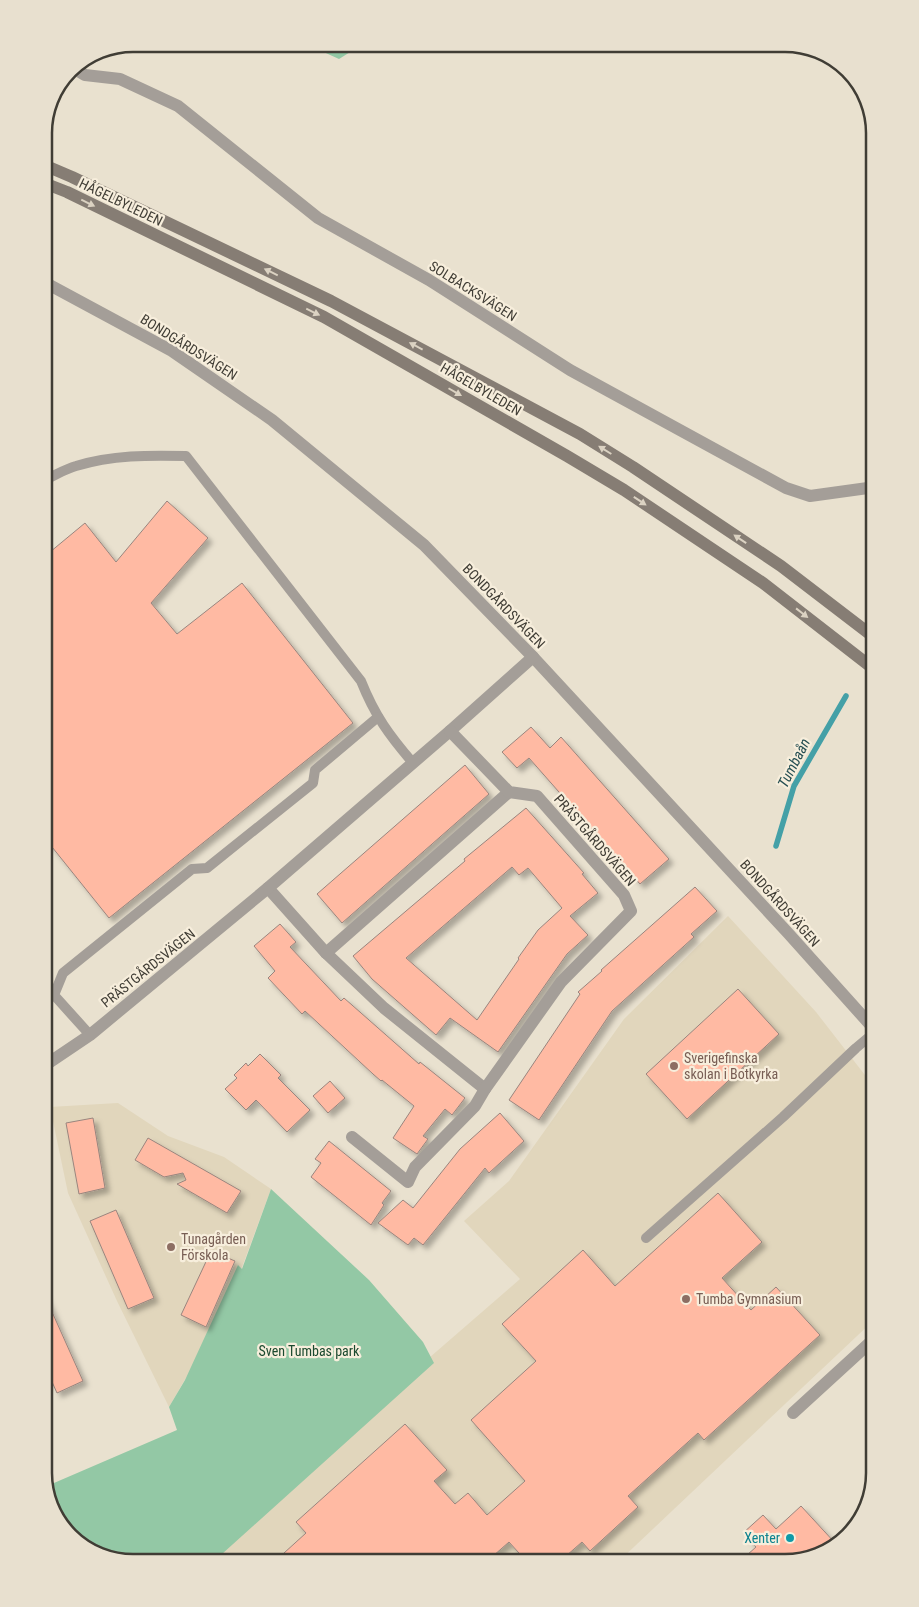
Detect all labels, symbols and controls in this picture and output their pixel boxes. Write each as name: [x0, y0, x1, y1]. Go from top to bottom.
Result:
street label: HÅGELBYLEDEN: [77, 174, 166, 229]
one-way arrow: [81, 199, 96, 207]
street label: SOLBACKSVÄGEN: [426, 258, 520, 324]
one-way arrow: [264, 268, 279, 276]
one-way arrow: [306, 308, 320, 316]
street label: BONDGÅRDSVÄGEN: [138, 310, 241, 383]
one-way arrow: [409, 342, 423, 351]
street label: HÅGELBYLEDEN: [438, 359, 525, 419]
one-way arrow: [448, 387, 462, 396]
one-way arrow: [598, 445, 611, 454]
one-way arrow: [633, 496, 647, 506]
one-way arrow: [733, 534, 747, 544]
street label: BONDGÅRDSVÄGEN: [460, 560, 549, 651]
one-way arrow: [795, 608, 808, 619]
water label: Tumbaån: [774, 735, 814, 791]
street label: PRÄSTGÅRDSVÄGEN: [551, 790, 640, 889]
street label: BONDGÅRDSVÄGEN: [737, 856, 824, 950]
street label: PRÄSTGÅRDSVÄGEN: [97, 925, 198, 1011]
place label: Sverigefinska skolan i Botkyrka: [684, 1050, 778, 1082]
marker: Sverigefinska skolan i Botkyrka: [668, 1060, 680, 1072]
place label: Tunagården Förskola: [181, 1231, 246, 1263]
marker: Tunagården Förskola: [165, 1241, 177, 1253]
place label: Tumba Gymnasium: [696, 1291, 802, 1307]
marker: Tumba Gymnasium: [680, 1293, 692, 1305]
park label: Sven Tumbas park: [259, 1343, 360, 1359]
place label: Xenter: [744, 1530, 780, 1546]
marker: Xenter: [784, 1532, 796, 1544]

